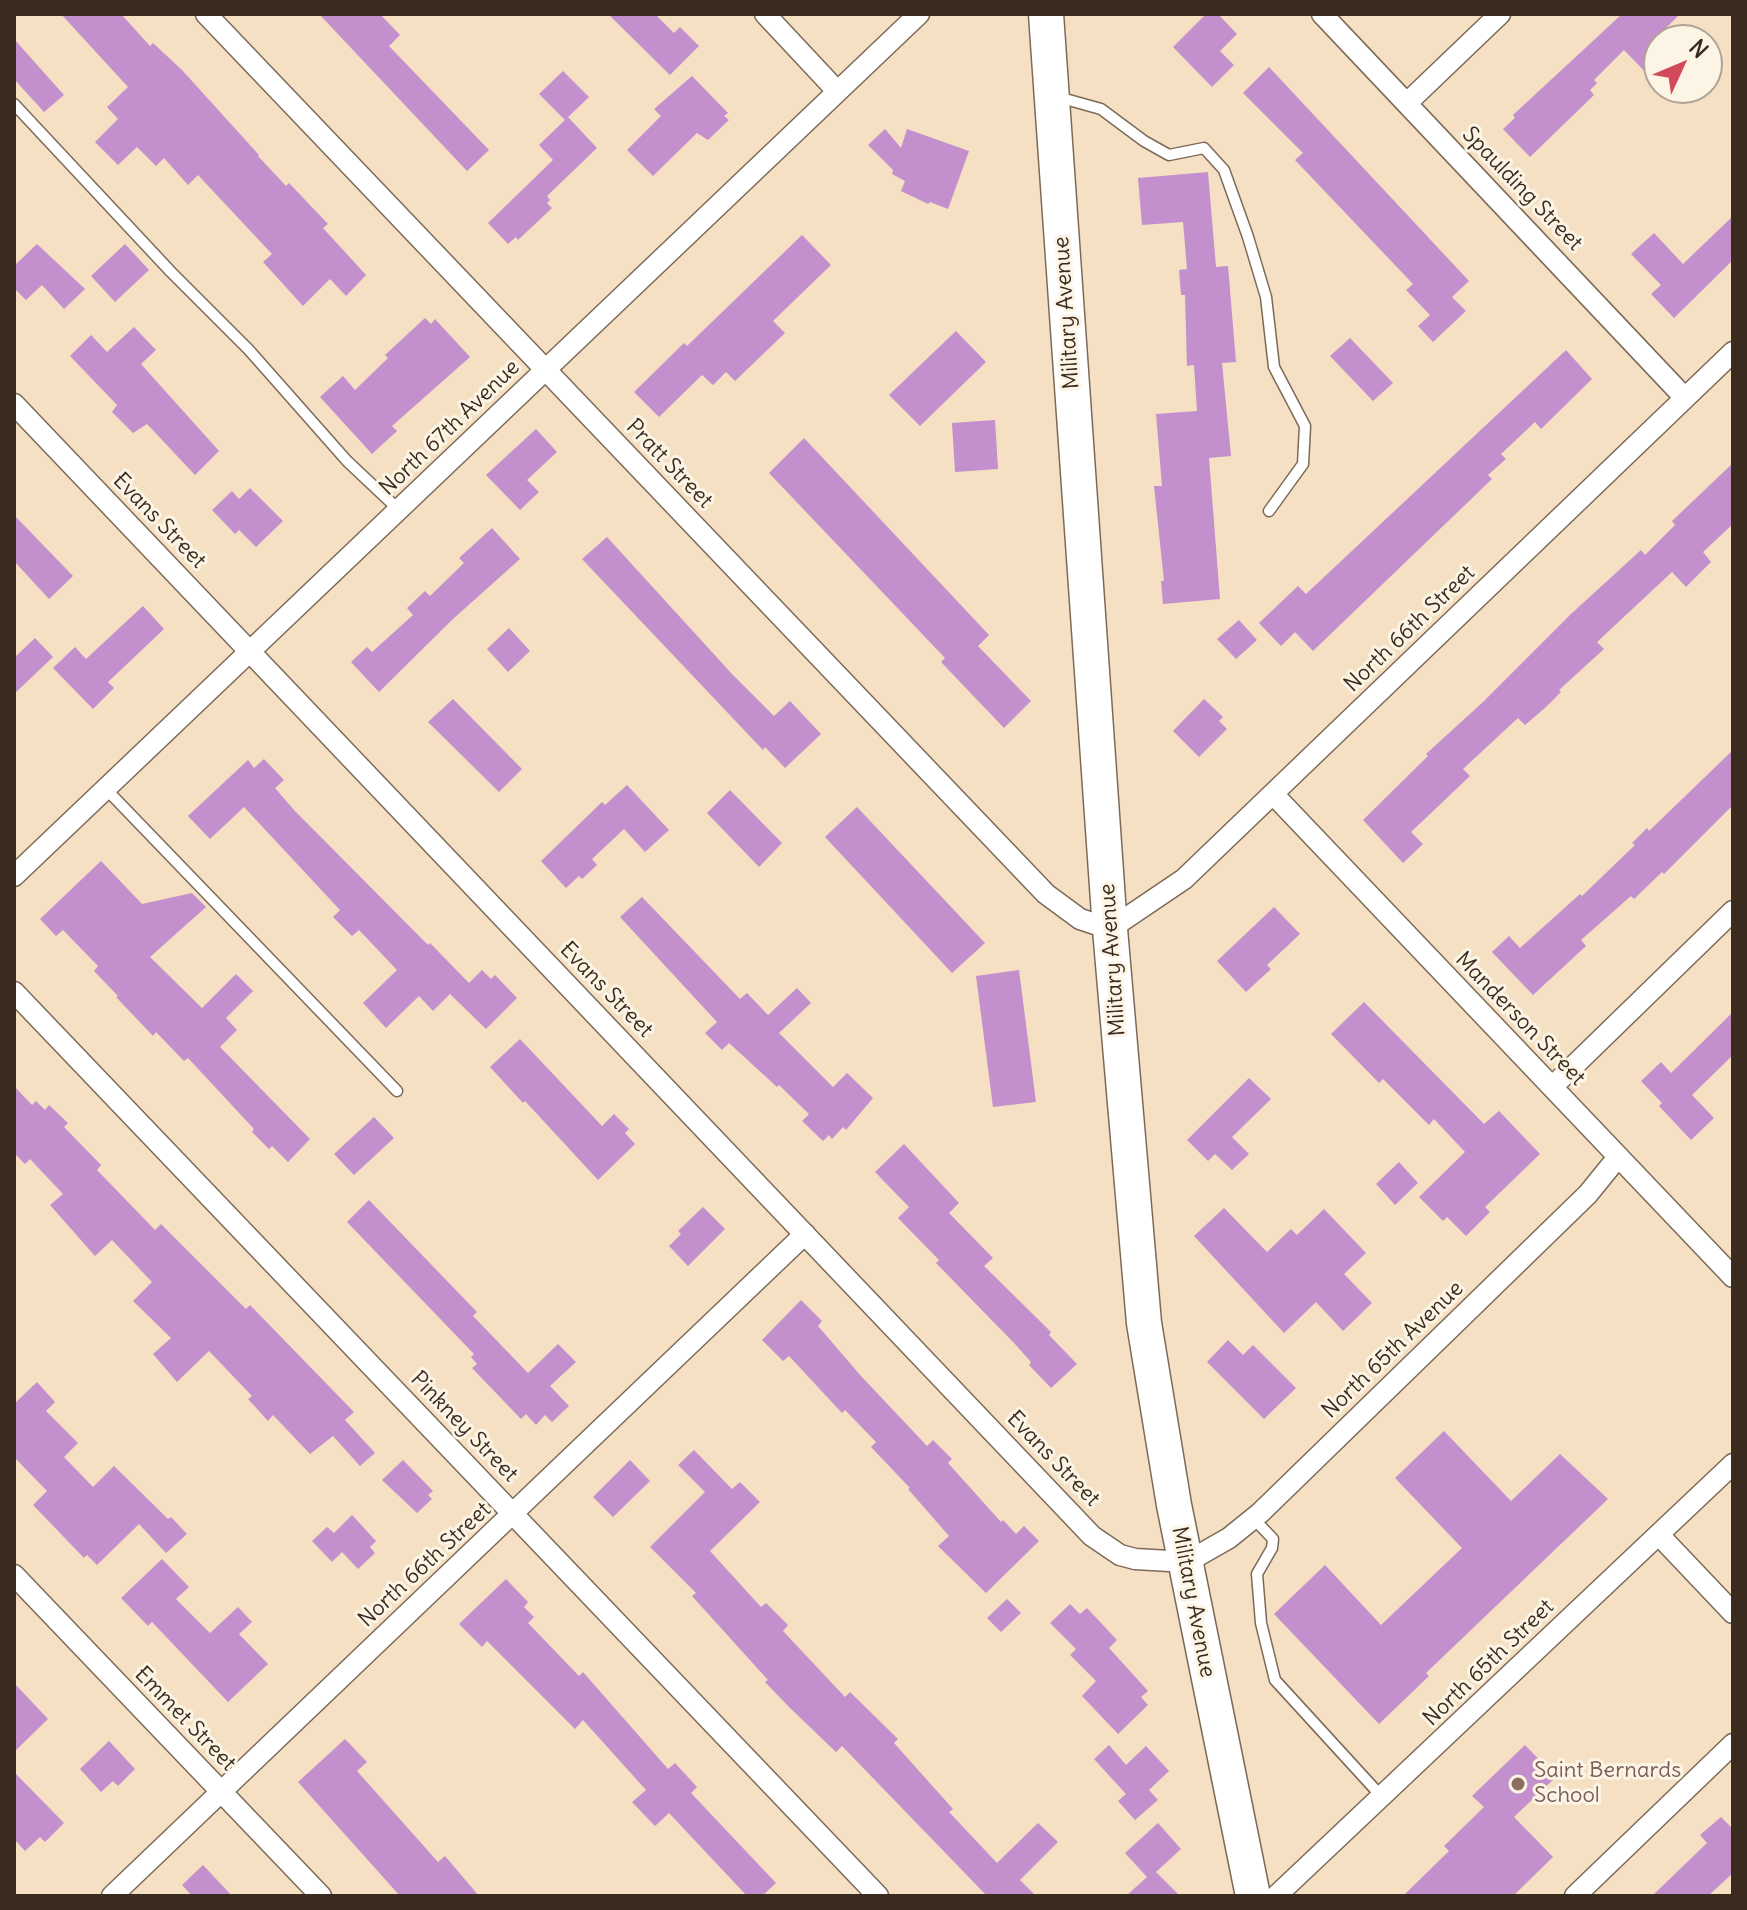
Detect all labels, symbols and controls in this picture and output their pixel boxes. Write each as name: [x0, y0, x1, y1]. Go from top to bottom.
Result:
north arrow: [1643, 24, 1723, 104]
text: N: [1683, 34, 1714, 64]
street label: Spaulding Street: [1456, 122, 1588, 256]
street label: Military Avenue: [1048, 236, 1086, 390]
street label: North 67th Avenue: [375, 355, 525, 501]
street label: Pratt Street: [620, 414, 718, 514]
street label: Evans Street: [107, 468, 211, 574]
street label: North 66th Street: [1339, 560, 1481, 698]
street label: Military Avenue: [1094, 883, 1132, 1037]
street label: Evans Street: [554, 937, 658, 1043]
street label: Manderson Street: [1449, 947, 1591, 1091]
street label: North 65th Avenue: [1317, 1276, 1469, 1424]
street label: Pinkney Street: [405, 1366, 523, 1488]
street label: Evans Street: [1001, 1406, 1105, 1512]
street label: North 66th Street: [353, 1497, 497, 1633]
street label: Military Avenue: [1165, 1524, 1221, 1680]
street label: North 65th Street: [1418, 1594, 1560, 1732]
street label: Emmet Street: [129, 1661, 241, 1777]
place label: Saint Bernards School: [1534, 1758, 1681, 1810]
marker: Saint Bernards School: [1509, 1775, 1527, 1793]

